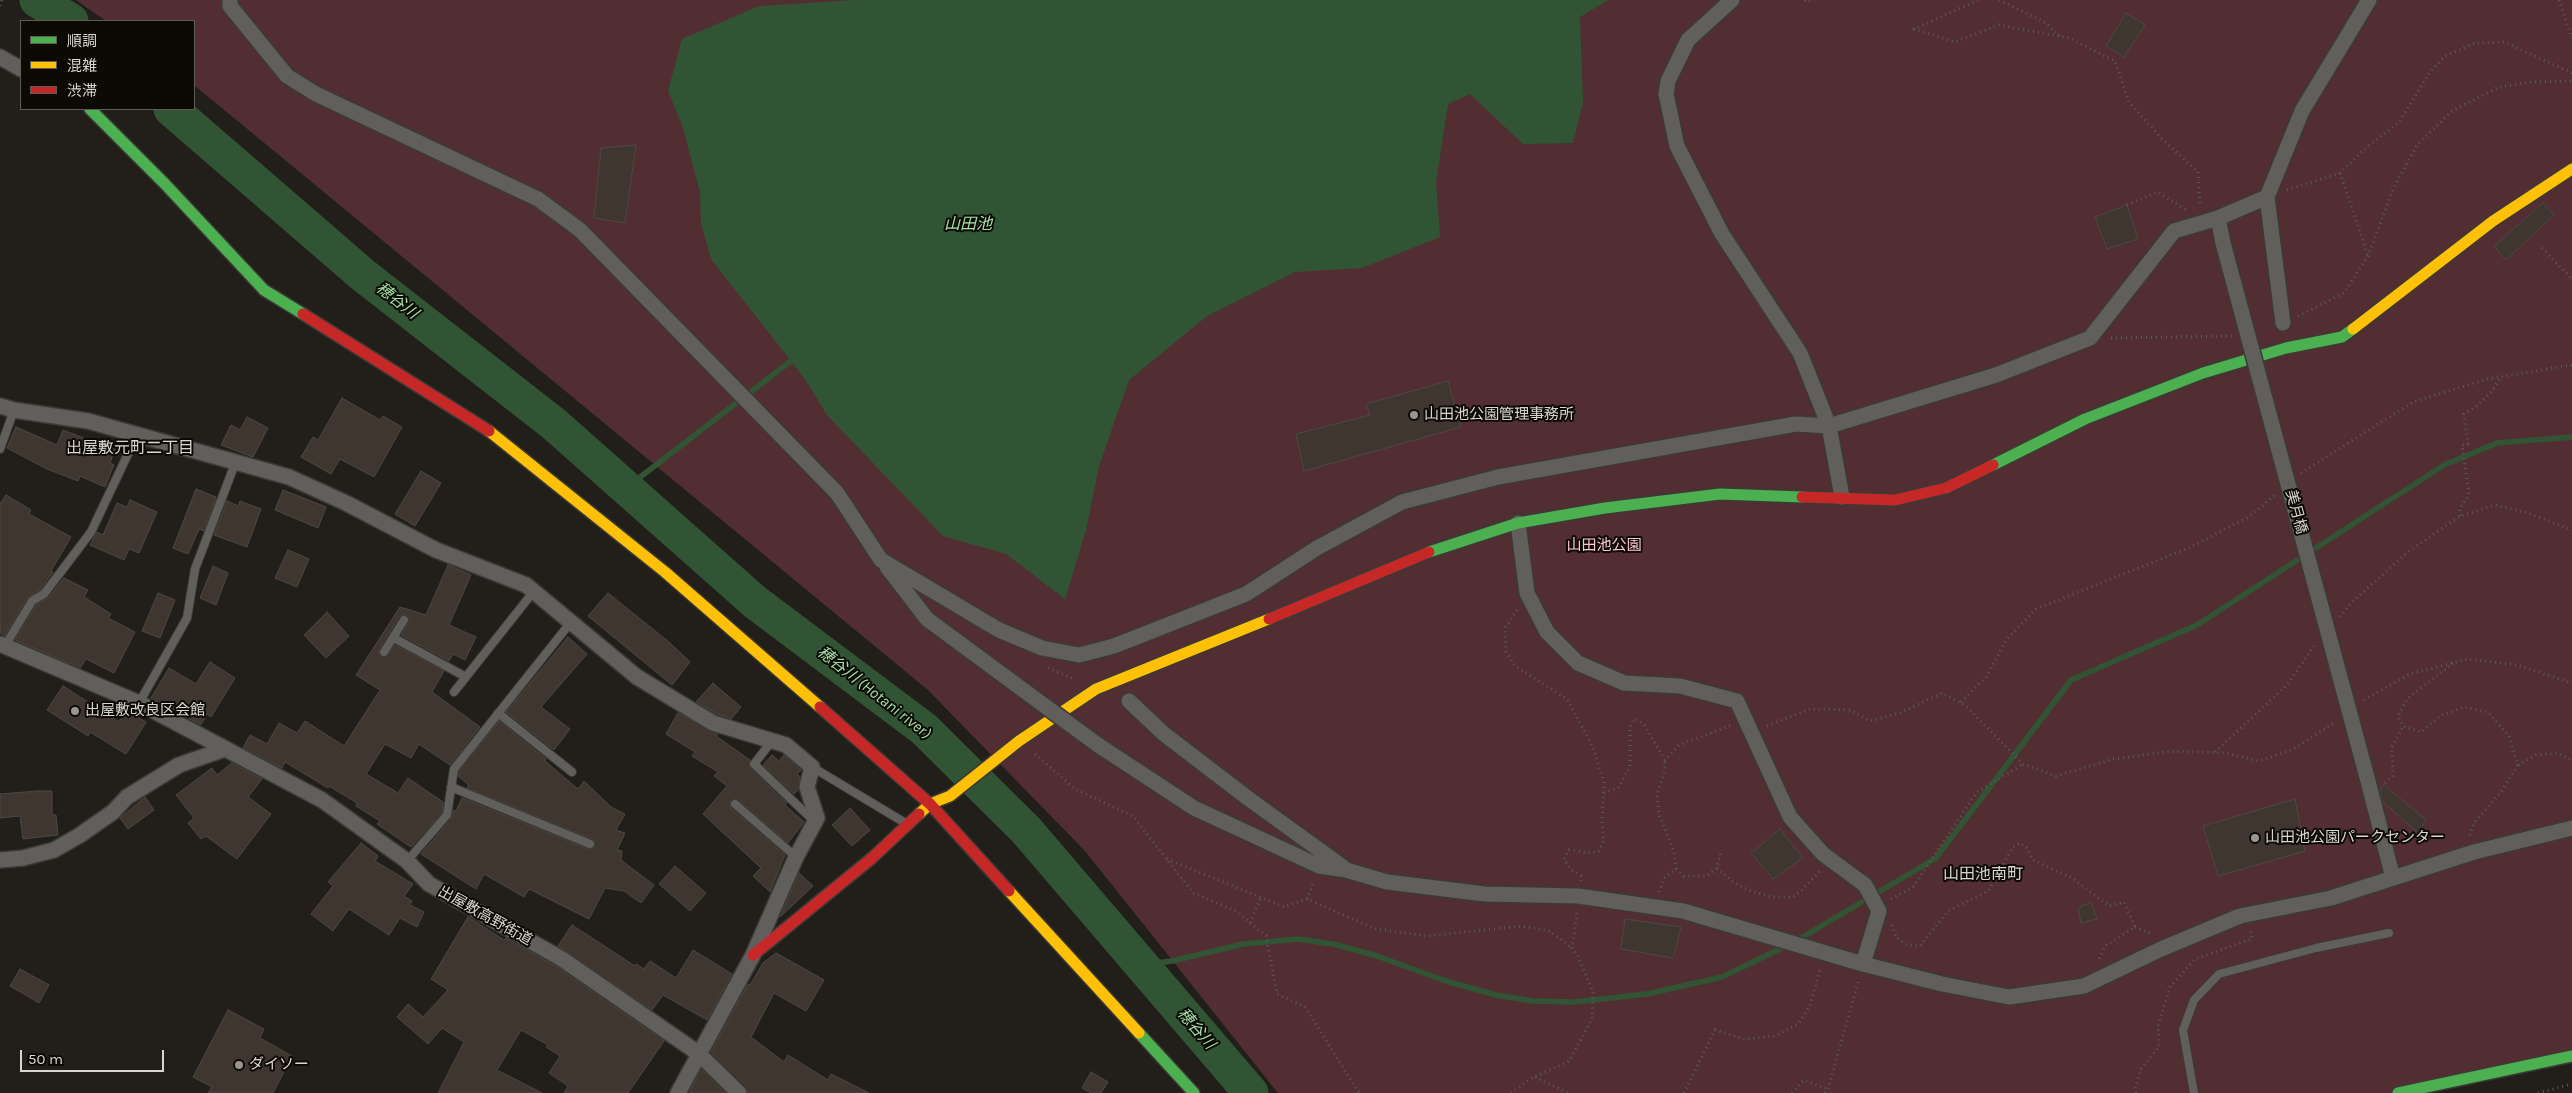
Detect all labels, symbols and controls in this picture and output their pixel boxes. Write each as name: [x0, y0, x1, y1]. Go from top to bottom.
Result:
legend: [20, 20, 195, 110]
text: 順調: [67, 32, 97, 50]
text: 混雑: [67, 57, 97, 75]
text: 渋滞: [67, 82, 97, 100]
water label: 山田池: [944, 214, 992, 234]
water label: 穂谷川: [372, 279, 422, 323]
place label: 山田池公園管理事務所: [1424, 406, 1574, 424]
marker: 山田池公園管理事務所: [1408, 409, 1420, 421]
district label: 出屋敷元町二丁目: [66, 438, 194, 458]
street label: 美月橋: [2281, 488, 2311, 536]
park label: 山田池公園: [1567, 537, 1641, 555]
water label: 穂谷川 (Hotani river): [813, 643, 935, 743]
place label: 出屋敷改良区会館: [85, 702, 205, 720]
marker: 出屋敷改良区会館: [69, 705, 81, 717]
place label: 山田池公園パークセンター: [2265, 829, 2445, 847]
marker: 山田池公園パークセンター: [2249, 832, 2261, 844]
district label: 山田池南町: [1943, 864, 2023, 884]
street label: 出屋敷高野街道: [435, 883, 535, 949]
water label: 穂谷川: [1173, 1005, 1219, 1053]
scale bar: [22, 1040, 166, 1072]
text: 50 m: [28, 1050, 63, 1068]
place label: ダイソー: [249, 1056, 309, 1074]
marker: ダイソー: [233, 1059, 245, 1071]

